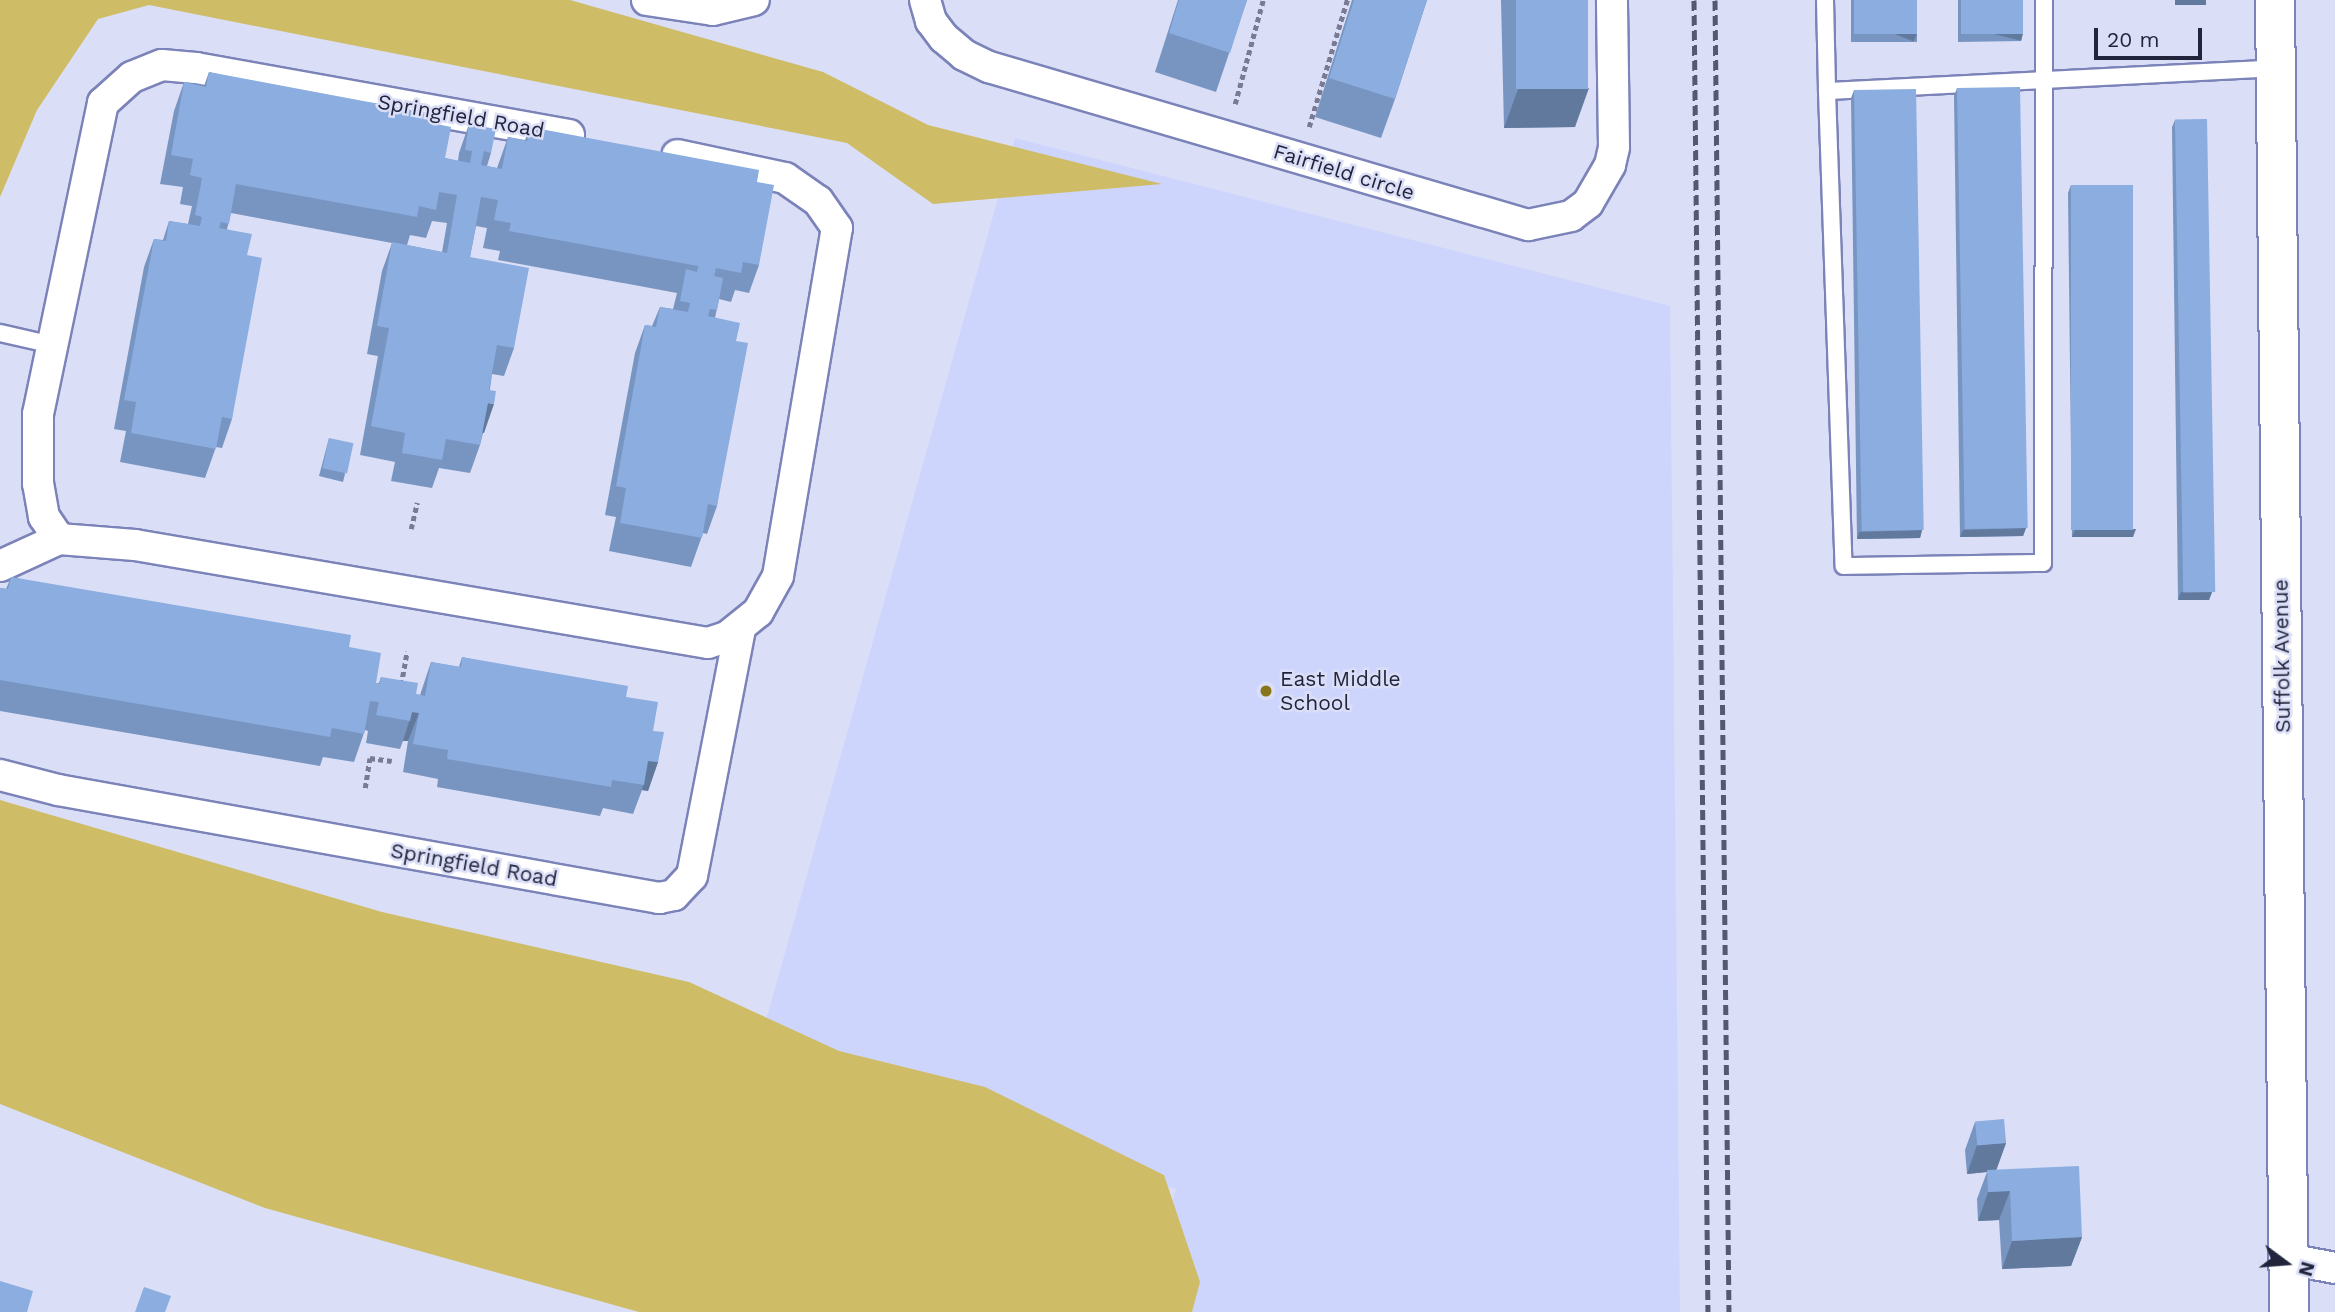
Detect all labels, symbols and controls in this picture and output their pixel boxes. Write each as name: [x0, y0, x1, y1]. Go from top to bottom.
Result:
scale bar: [2097, 14, 2206, 58]
text: 20 m: [2107, 27, 2159, 52]
street label: Springfield Road: [376, 89, 546, 143]
street label: Fairfield circle: [1270, 139, 1418, 205]
street label: Suffolk Avenue: [2268, 578, 2296, 734]
place label: East Middle School: [1280, 666, 1401, 716]
marker: East Middle School: [1258, 683, 1274, 699]
street label: Springfield Road: [389, 838, 559, 892]
north arrow: [2251, 1228, 2321, 1298]
text: N: [2294, 1259, 2320, 1279]

